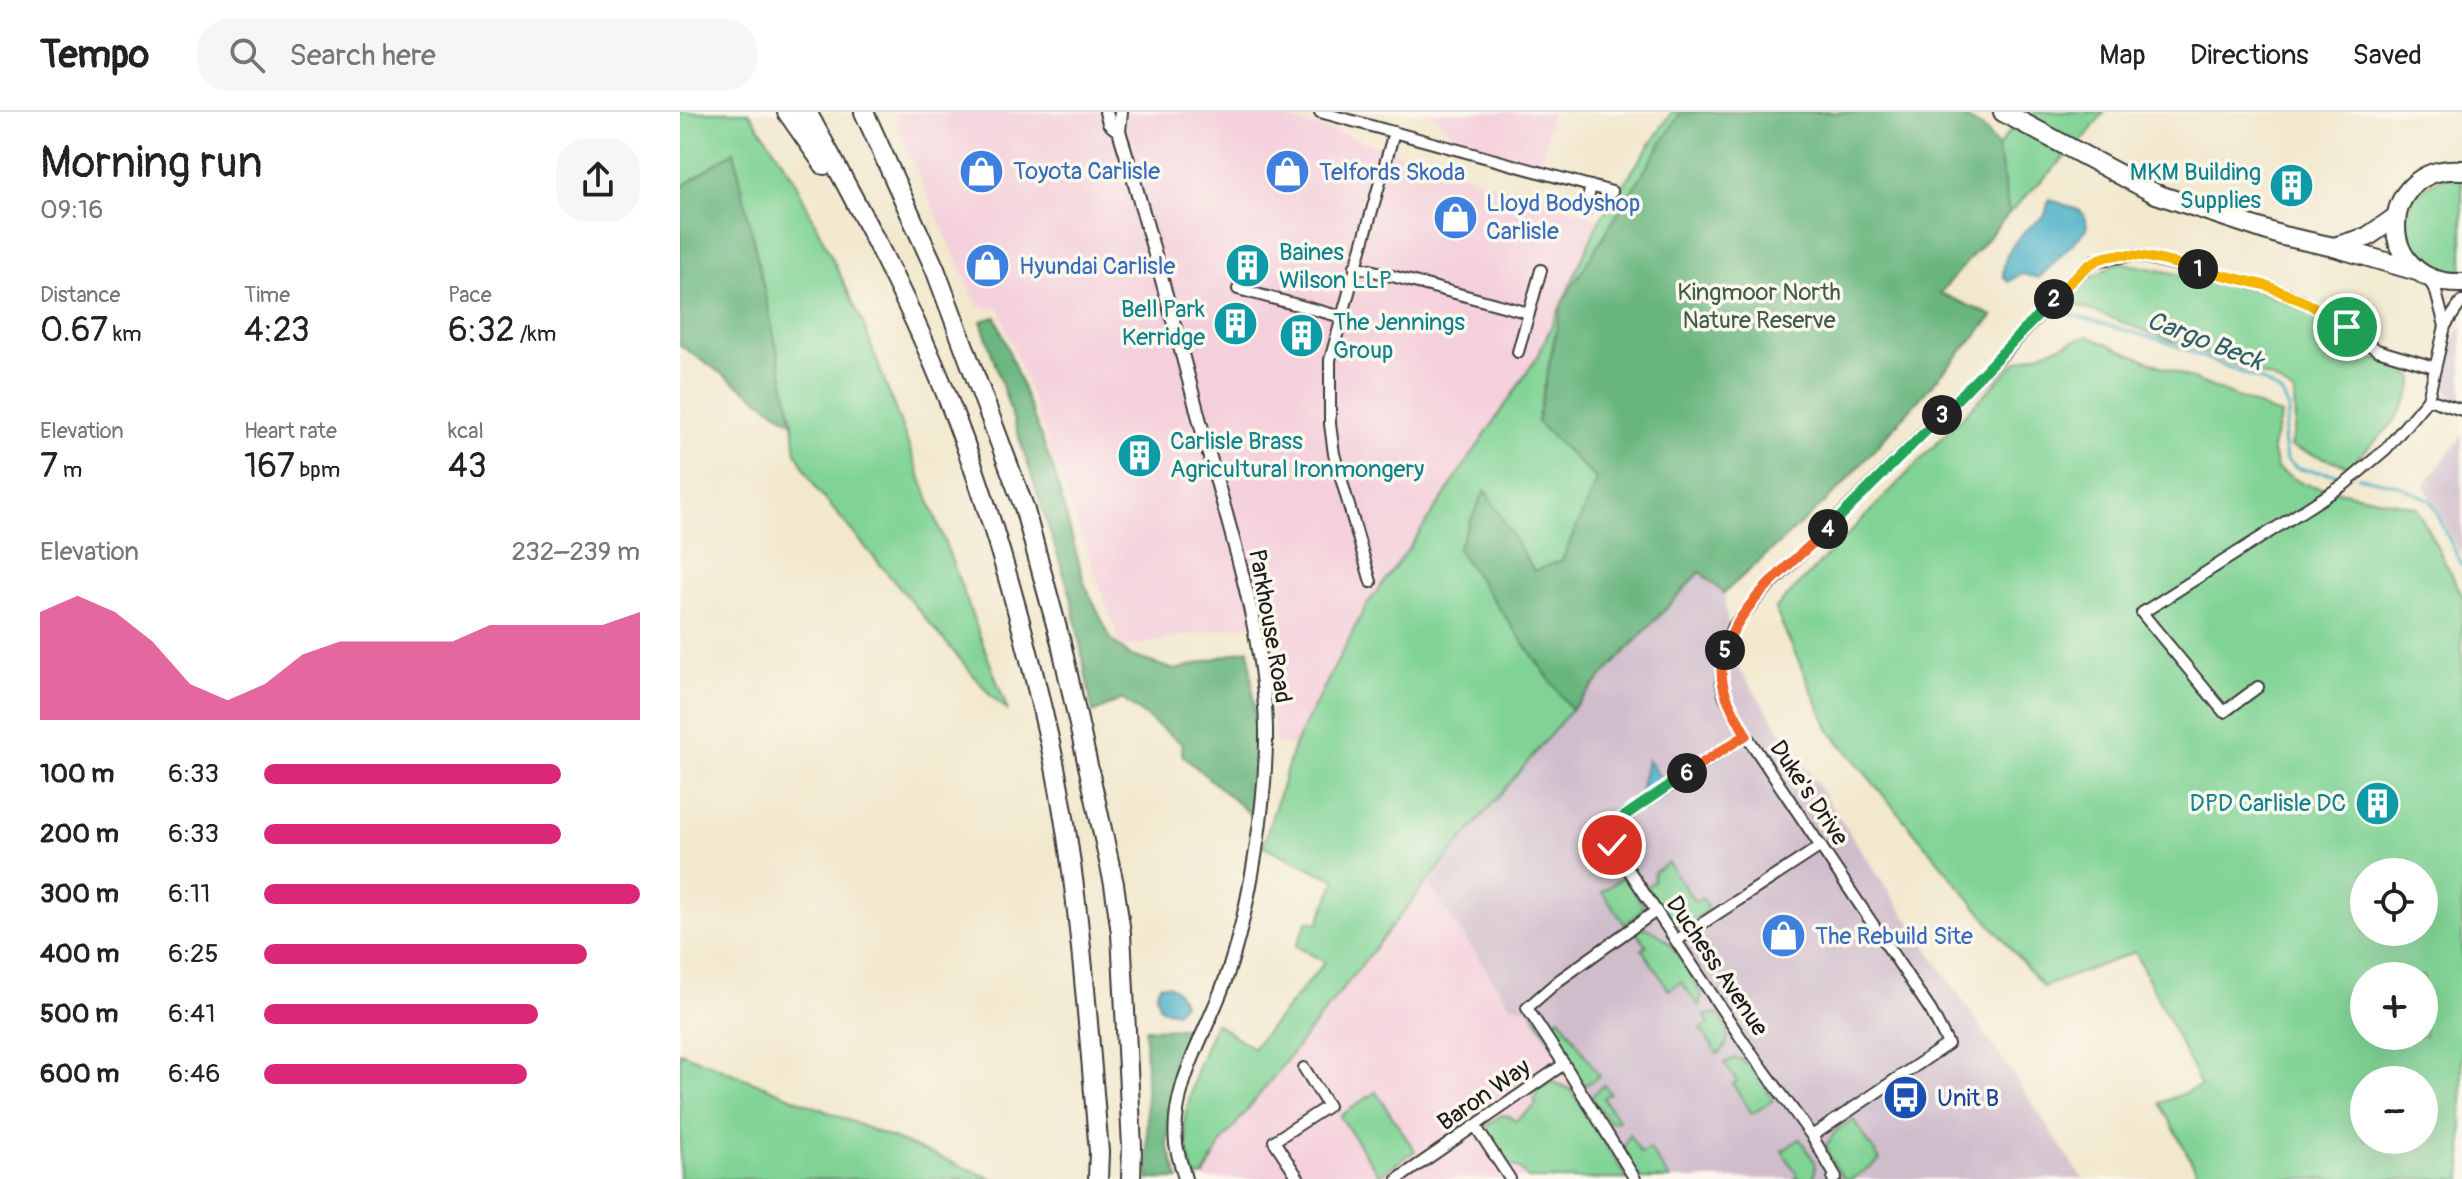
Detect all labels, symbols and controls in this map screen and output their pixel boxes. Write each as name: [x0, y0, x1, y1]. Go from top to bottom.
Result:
search box: [197, 19, 757, 91]
text: Tempo: [40, 31, 149, 79]
icon: search: [225, 33, 269, 77]
text: Search here: [289, 37, 436, 74]
text: Map: [2099, 38, 2146, 73]
text: Directions: [2190, 38, 2309, 73]
text: Saved: [2353, 38, 2422, 73]
text: Morning run: [40, 136, 263, 191]
button: share: [556, 138, 640, 222]
shop icon: Toyota Carlisle: [958, 147, 1006, 195]
shop icon: Telfords Skoda: [1264, 148, 1312, 196]
place label: Toyota Carlisle: [1013, 157, 1160, 186]
place label: Telfords Skoda: [1319, 158, 1465, 187]
place label: MKM Building Supplies: [2130, 158, 2261, 215]
building icon: MKM Building Supplies: [2268, 162, 2316, 210]
place label: Lloyd Bodyshop Carlisle: [1486, 189, 1640, 246]
shop icon: Lloyd Bodyshop Carlisle: [1431, 193, 1479, 241]
text: 09:16: [40, 194, 103, 226]
place label: Baines Wilson LLP: [1279, 238, 1392, 295]
shop icon: Hyundai Carlisle: [964, 242, 1012, 290]
building icon: Baines Wilson LLP: [1224, 242, 1272, 290]
pin: 1: [2178, 249, 2218, 289]
place label: Hyundai Carlisle: [1019, 252, 1175, 281]
text: 1: [2194, 255, 2202, 283]
park label: Kingmoor North Nature Reserve: [1677, 278, 1841, 335]
pin: 2: [2034, 279, 2074, 319]
text: Distance: [40, 281, 120, 309]
text: Time: [244, 281, 290, 309]
text: Pace: [448, 281, 492, 309]
text: 2: [2048, 285, 2060, 313]
pin: [2313, 293, 2381, 361]
place label: Bell Park Kerridge: [1121, 295, 1205, 352]
building icon: Bell Park Kerridge: [1212, 299, 1260, 347]
water label: Cargo Beck: [2142, 304, 2270, 379]
icon: arrive: [2325, 305, 2369, 349]
place label: The Jennings Group: [1333, 308, 1465, 365]
text: 0.67: [40, 309, 108, 352]
text: 4:23: [244, 309, 310, 352]
text: 6:32: [448, 309, 515, 352]
building icon: The Jennings Group: [1278, 312, 1326, 360]
text: km: [108, 320, 142, 348]
text: /km: [515, 320, 556, 348]
pin: 3: [1922, 395, 1962, 435]
text: 3: [1936, 401, 1948, 429]
text: Elevation: [40, 417, 124, 445]
text: Heart rate: [244, 417, 337, 445]
text: kcal: [448, 417, 484, 445]
place label: Carlisle Brass Agricultural Ironmongery: [1170, 427, 1424, 484]
building icon: Carlisle Brass Agricultural Ironmongery: [1115, 431, 1163, 479]
text: 7: [40, 445, 58, 488]
text: 167: [244, 445, 295, 488]
text: 43: [448, 445, 487, 488]
text: m: [58, 456, 82, 484]
text: bpm: [295, 456, 340, 484]
pin: 4: [1808, 509, 1848, 549]
text: 4: [1822, 515, 1834, 543]
text: Elevation: [40, 536, 139, 568]
text: 232–239 m: [512, 536, 640, 568]
street label: Parkhouse Road: [1242, 547, 1298, 705]
pin: 5: [1705, 630, 1745, 670]
text: 5: [1719, 636, 1731, 664]
street label: Duke's Drive: [1763, 735, 1855, 851]
pin: 6: [1667, 753, 1707, 793]
text: 100 m: [40, 758, 114, 790]
text: 6:33: [168, 758, 219, 790]
text: 6: [1681, 759, 1693, 787]
building icon: DPD Carlisle DC: [2353, 779, 2401, 827]
place label: DPD Carlisle DC: [2190, 789, 2346, 818]
pin: [1578, 811, 1646, 879]
text: 200 m: [40, 818, 119, 850]
text: 6:33: [168, 818, 219, 850]
icon: check: [1590, 823, 1634, 867]
map controls: [2350, 858, 2438, 1154]
button: locate: [2350, 858, 2438, 946]
text: 300 m: [40, 878, 119, 910]
text: 6:11: [168, 878, 210, 910]
street label: Duchess Avenue: [1660, 891, 1775, 1042]
shop icon: The Rebuild Site: [1760, 912, 1808, 960]
place label: The Rebuild Site: [1815, 922, 1973, 951]
text: 400 m: [40, 938, 119, 970]
text: 6:25: [168, 938, 219, 970]
button: +: [2350, 962, 2438, 1050]
text: 500 m: [40, 998, 118, 1030]
text: 6:41: [168, 998, 215, 1030]
street label: Baron Way: [1432, 1053, 1536, 1137]
text: 600 m: [40, 1058, 119, 1090]
text: 6:46: [168, 1058, 220, 1090]
button: −: [2350, 1066, 2438, 1154]
bus stop icon: Unit B: [1882, 1074, 1930, 1122]
place label: Unit B: [1937, 1084, 1999, 1113]

